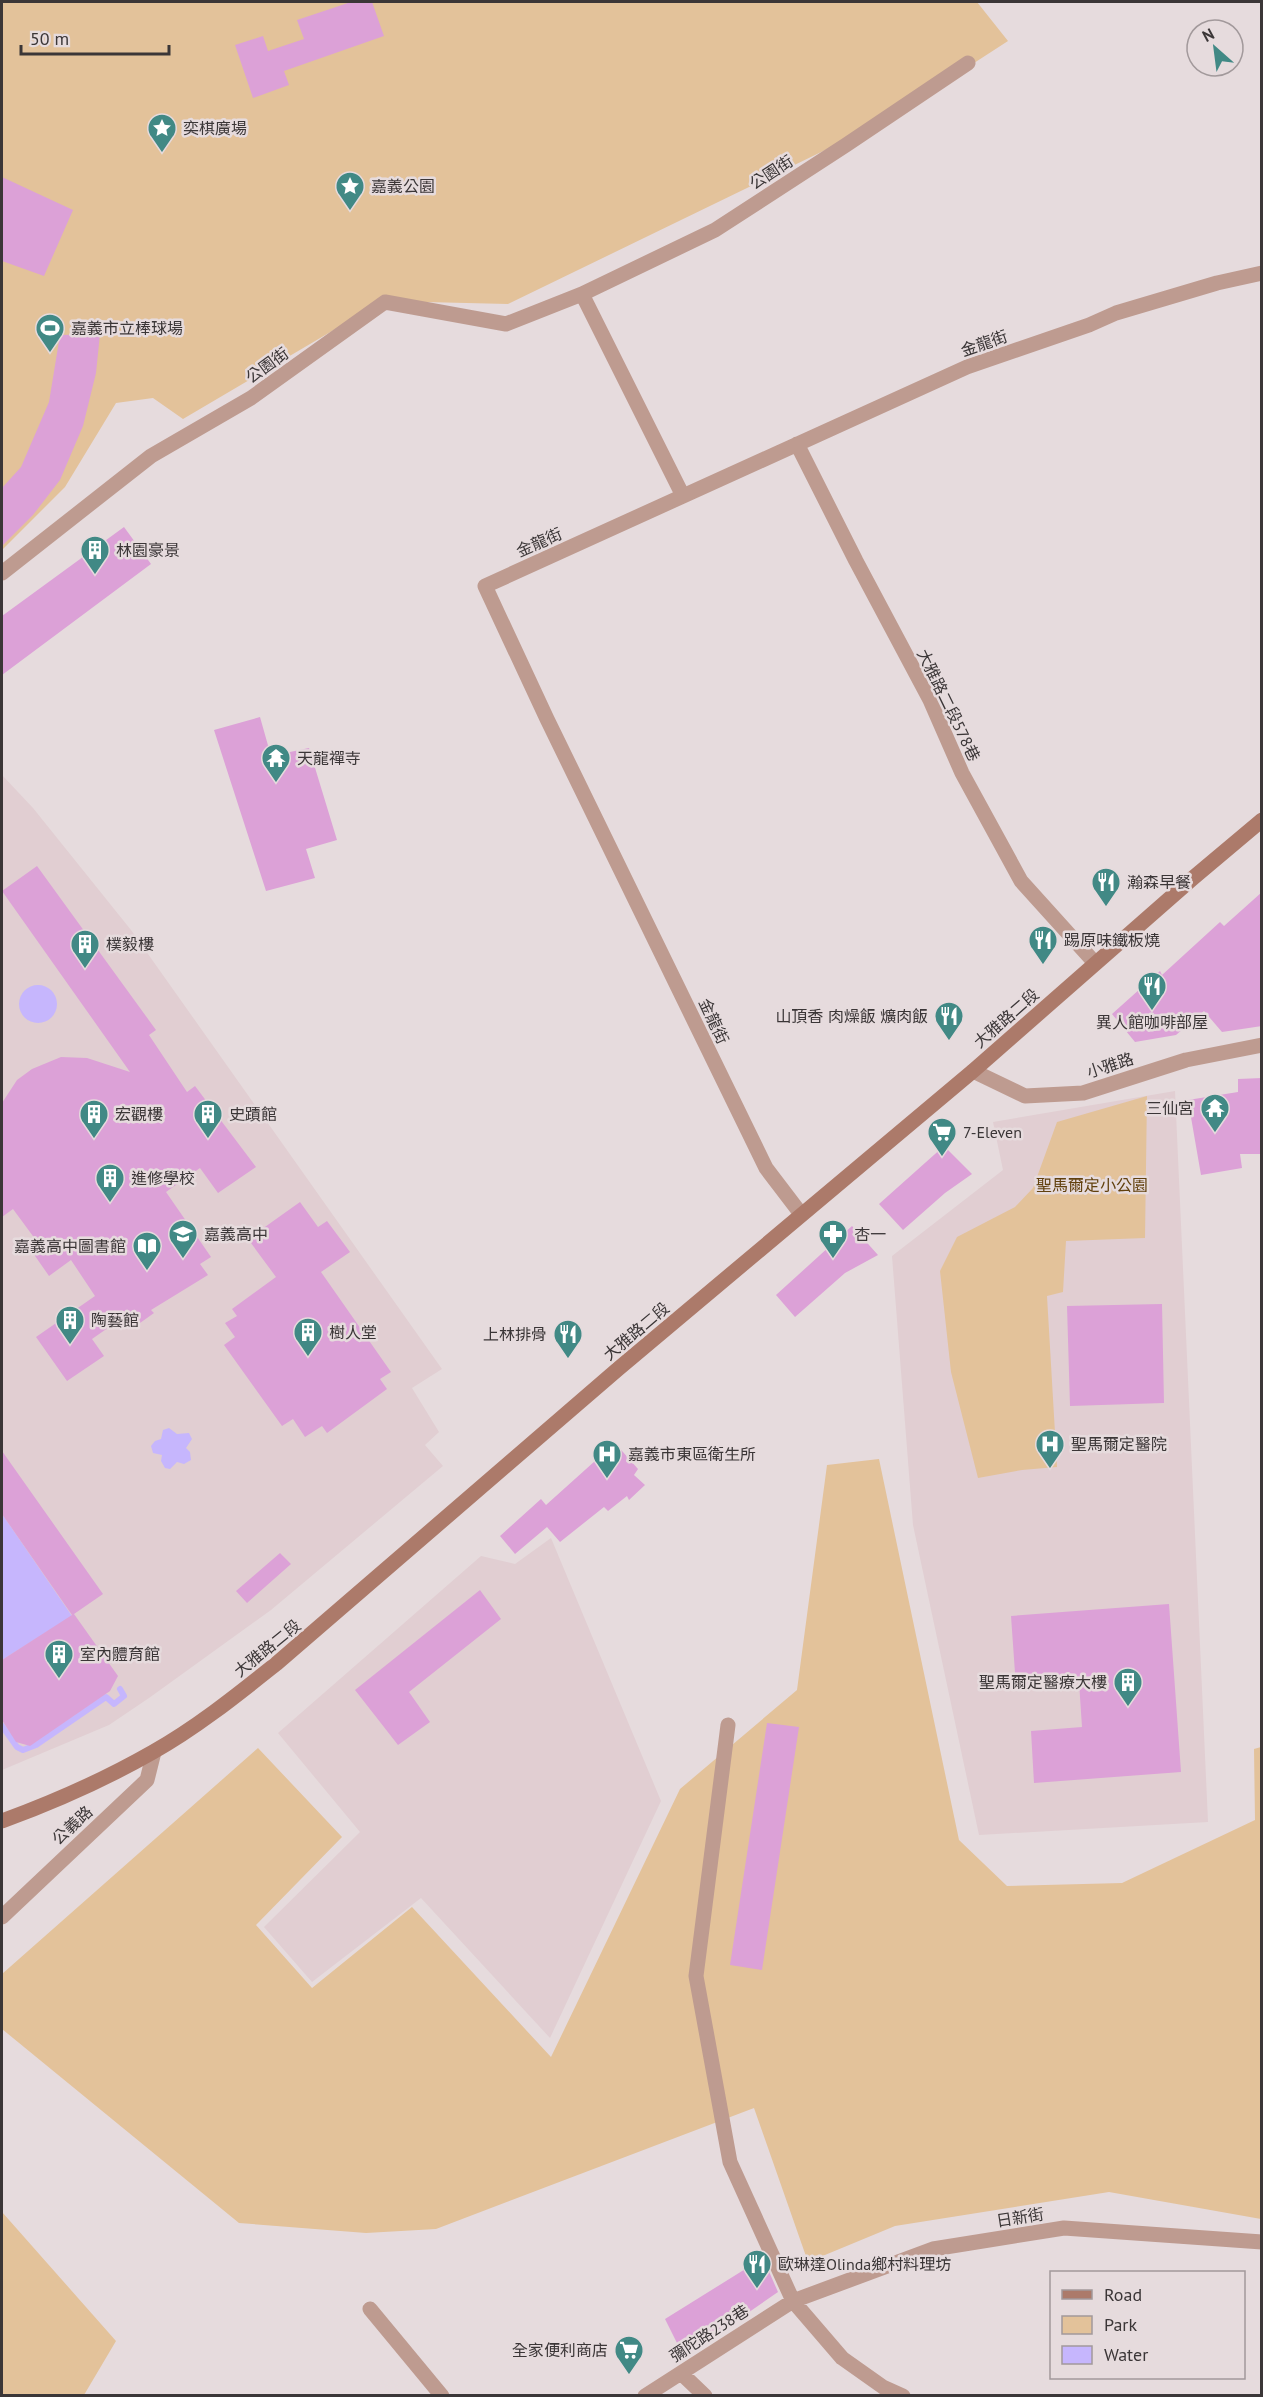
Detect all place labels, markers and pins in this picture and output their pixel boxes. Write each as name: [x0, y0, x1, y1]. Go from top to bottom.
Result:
place icon: 奕棋廣場: [146, 112, 178, 154]
place label: 奕棋廣場: [183, 118, 247, 138]
place icon: 嘉義公園: [334, 170, 366, 212]
place label: 嘉義公園: [371, 176, 435, 196]
sports icon: 嘉義市立棒球場: [34, 312, 66, 354]
place label: 嘉義市立棒球場: [71, 318, 183, 338]
building icon: 林園豪景: [79, 534, 111, 576]
place label: 林園豪景: [116, 540, 180, 560]
temple icon: 天龍禪寺: [260, 742, 292, 784]
place label: 天龍禪寺: [297, 748, 361, 768]
restaurant icon: 瀚森早餐: [1090, 866, 1122, 908]
place label: 瀚森早餐: [1127, 872, 1191, 892]
restaurant icon: 踢原味鐵板燒: [1027, 924, 1059, 966]
building icon: 樸毅樓: [69, 928, 101, 970]
place label: 踢原味鐵板燒: [1064, 930, 1160, 950]
place label: 樸毅樓: [106, 934, 154, 954]
restaurant icon: 異人館咖啡部屋: [1136, 970, 1168, 1012]
restaurant icon: 山頂香 肉燥飯 爌肉飯: [933, 1000, 965, 1042]
place label: 山頂香 肉燥飯 爌肉飯: [775, 1006, 928, 1026]
place label: 異人館咖啡部屋: [1096, 1012, 1208, 1032]
temple icon: 三仙宮: [1199, 1092, 1231, 1134]
building icon: 宏觀樓: [78, 1098, 110, 1140]
building icon: 史蹟館: [192, 1098, 224, 1140]
place label: 三仙宮: [1146, 1098, 1194, 1118]
place label: 宏觀樓: [115, 1104, 163, 1124]
place label: 史蹟館: [229, 1104, 277, 1124]
supermarket icon: 7-Eleven: [926, 1116, 958, 1158]
place label: 7-Eleven: [963, 1122, 1022, 1142]
building icon: 進修學校: [94, 1162, 126, 1204]
place label: 進修學校: [131, 1168, 195, 1188]
school or university icon: 嘉義高中: [167, 1218, 199, 1260]
pharmacy icon: 杏一: [817, 1218, 849, 1260]
place label: 嘉義高中: [204, 1224, 268, 1244]
place label: 杏一: [854, 1224, 886, 1244]
library icon: 嘉義高中圖書館: [131, 1230, 163, 1272]
place label: 嘉義高中圖書館: [14, 1236, 126, 1256]
building icon: 陶藝館: [54, 1304, 86, 1346]
place label: 陶藝館: [91, 1310, 139, 1330]
building icon: 樹人堂: [292, 1316, 324, 1358]
restaurant icon: 上林排骨: [552, 1318, 584, 1360]
place label: 樹人堂: [329, 1322, 377, 1342]
place label: 上林排骨: [483, 1324, 547, 1344]
hospital icon: 聖馬爾定醫院: [1034, 1428, 1066, 1470]
place label: 聖馬爾定醫院: [1071, 1434, 1167, 1454]
hospital icon: 嘉義市東區衛生所: [591, 1438, 623, 1480]
place label: 嘉義市東區衛生所: [628, 1444, 756, 1464]
building icon: 室內體育館: [43, 1638, 75, 1680]
place label: 室內體育館: [80, 1644, 160, 1664]
building icon: 聖馬爾定醫療大樓: [1112, 1666, 1144, 1708]
place label: 聖馬爾定醫療大樓: [979, 1672, 1107, 1692]
restaurant icon: 歐琳達Olinda鄉村料理坊: [741, 2248, 773, 2290]
place label: 歐琳達Olinda鄉村料理坊: [778, 2254, 951, 2274]
supermarket icon: 全家便利商店: [613, 2334, 645, 2376]
place label: 全家便利商店: [512, 2340, 608, 2360]

